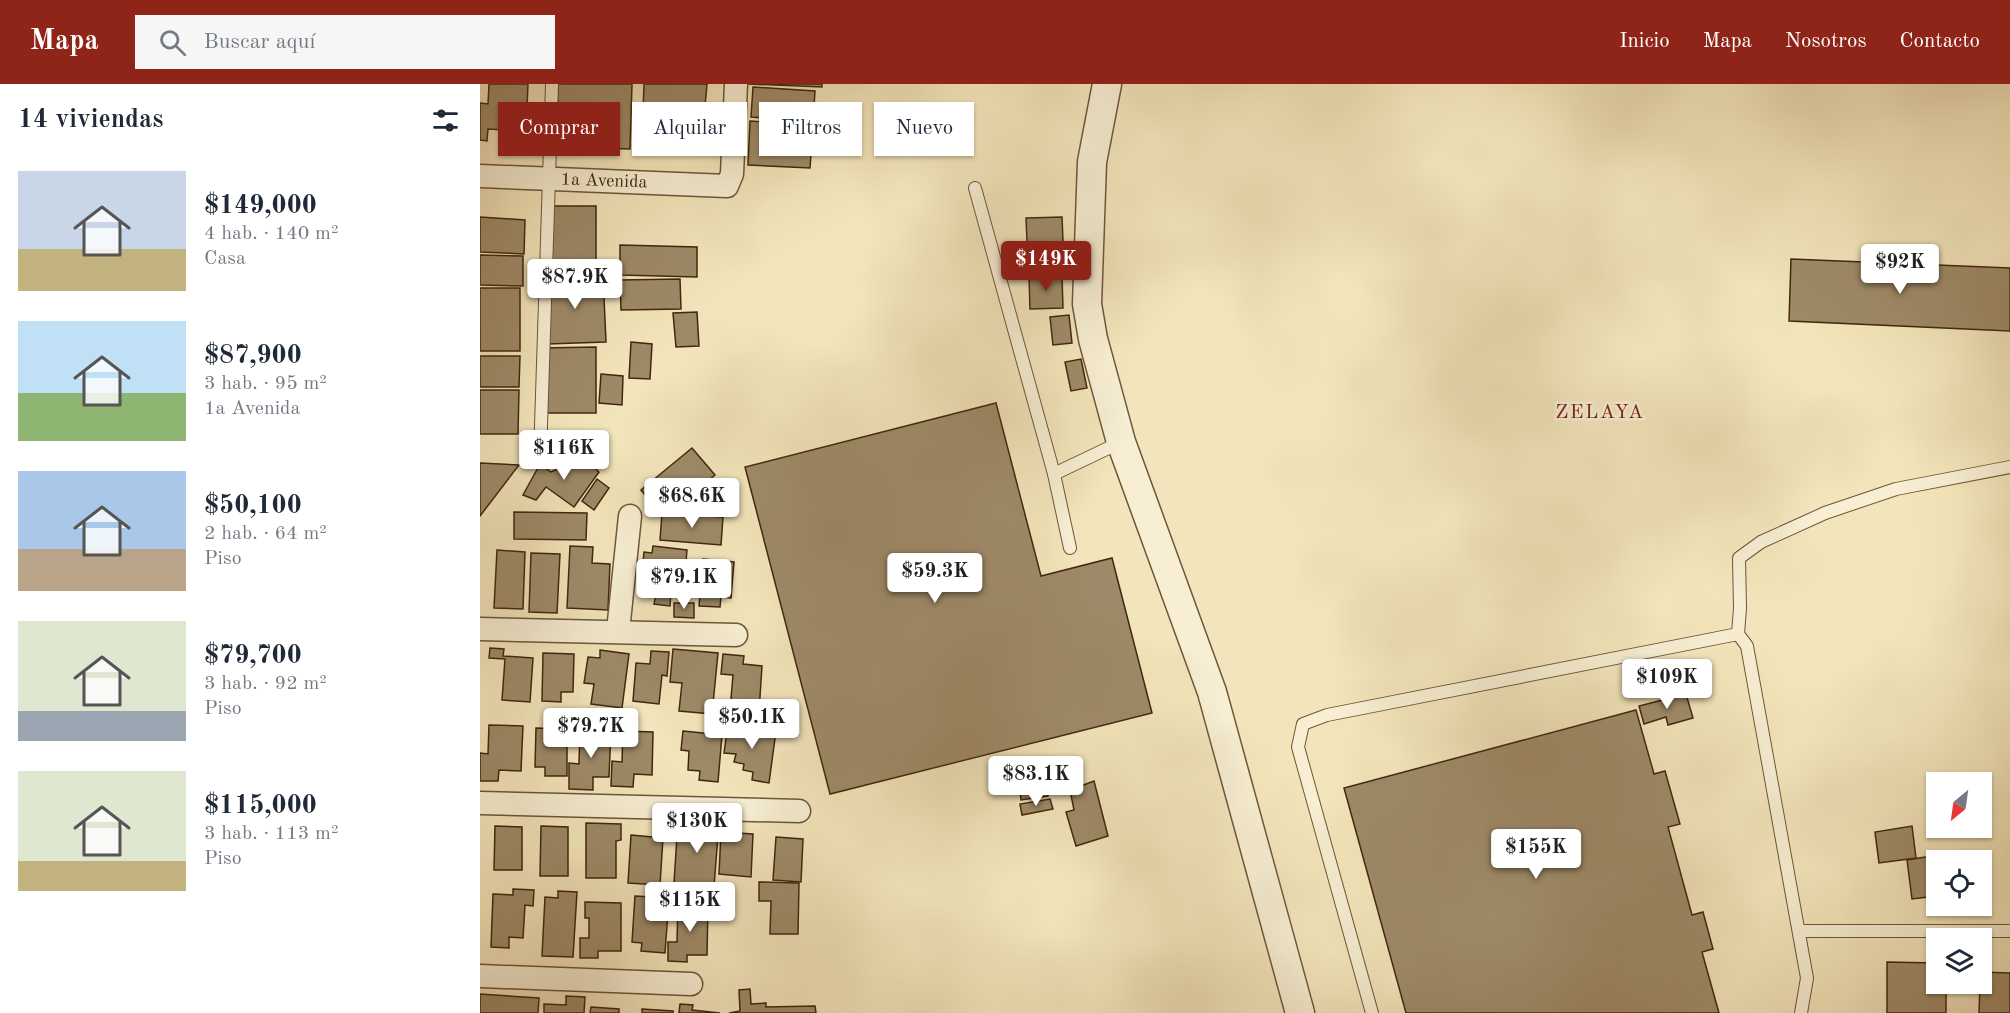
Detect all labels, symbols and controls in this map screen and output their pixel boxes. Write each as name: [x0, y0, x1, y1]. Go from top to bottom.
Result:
search box: [135, 15, 555, 69]
icon: search: [156, 26, 189, 59]
text: Mapa: [30, 28, 99, 56]
text: Buscar aquí: [204, 31, 315, 53]
text: Inicio: [1619, 31, 1670, 52]
text: Mapa: [1703, 31, 1752, 52]
text: Nosotros: [1785, 31, 1867, 52]
text: Contacto: [1900, 31, 1980, 52]
chip: Comprar: [498, 102, 620, 156]
chip: Alquilar: [632, 102, 747, 156]
chip: Filtros: [759, 102, 862, 156]
chip: Nuevo: [874, 102, 974, 156]
icon: filters: [429, 104, 462, 137]
text: 14 viviendas: [18, 107, 164, 133]
street label: 1a Avenida: [560, 170, 648, 192]
text: $149,000: [204, 193, 317, 219]
icon: home: [66, 195, 138, 267]
text: 4 hab. · 140 m²: [204, 224, 338, 244]
pin: $149K: [1004, 241, 1088, 292]
pin: $92K: [1864, 244, 1936, 295]
text: Casa: [204, 249, 246, 269]
text: $149K: [1015, 250, 1077, 270]
text: $92K: [1875, 253, 1925, 273]
pin: $87.9K: [526, 259, 624, 310]
text: $87.9K: [541, 268, 609, 288]
text: $87,900: [204, 343, 302, 369]
icon: home: [66, 345, 138, 417]
text: 3 hab. · 95 m²: [204, 374, 327, 394]
text: 1a Avenida: [204, 399, 300, 419]
district label: ZELAYA: [1555, 403, 1645, 423]
pin: $116K: [522, 430, 606, 481]
text: $116K: [533, 439, 595, 459]
pin: $68.6K: [643, 478, 741, 529]
text: $68.6K: [658, 487, 726, 507]
text: $50,100: [204, 493, 302, 519]
icon: home: [66, 495, 138, 567]
text: 2 hab. · 64 m²: [204, 524, 327, 544]
text: Piso: [204, 549, 242, 569]
pin: $59.3K: [886, 553, 984, 604]
pin: $79.1K: [635, 559, 733, 610]
text: $59.3K: [901, 562, 969, 582]
text: $79.1K: [650, 568, 718, 588]
text: $79,700: [204, 643, 302, 669]
icon: home: [66, 645, 138, 717]
pin: $109K: [1625, 659, 1709, 710]
text: $109K: [1636, 668, 1698, 688]
text: 3 hab. · 92 m²: [204, 674, 327, 694]
text: Piso: [204, 699, 242, 719]
pin: $50.1K: [703, 699, 801, 750]
pin: $79.7K: [542, 708, 640, 759]
text: $50.1K: [718, 708, 786, 728]
text: $79.7K: [557, 717, 625, 737]
pin: $83.1K: [987, 756, 1085, 807]
text: $83.1K: [1002, 765, 1070, 785]
north arrow: [1926, 772, 1992, 838]
map controls: [1926, 772, 1992, 994]
text: $115,000: [204, 793, 317, 819]
icon: home: [66, 795, 138, 867]
pin: $130K: [655, 803, 739, 854]
text: $130K: [666, 812, 728, 832]
text: 3 hab. · 113 m²: [204, 824, 338, 844]
pin: $155K: [1494, 829, 1578, 880]
text: $155K: [1505, 838, 1567, 858]
text: Piso: [204, 849, 242, 869]
button: locate: [1926, 850, 1992, 916]
pin: $115K: [648, 882, 732, 933]
text: $115K: [659, 891, 721, 911]
button: layers: [1926, 928, 1992, 994]

